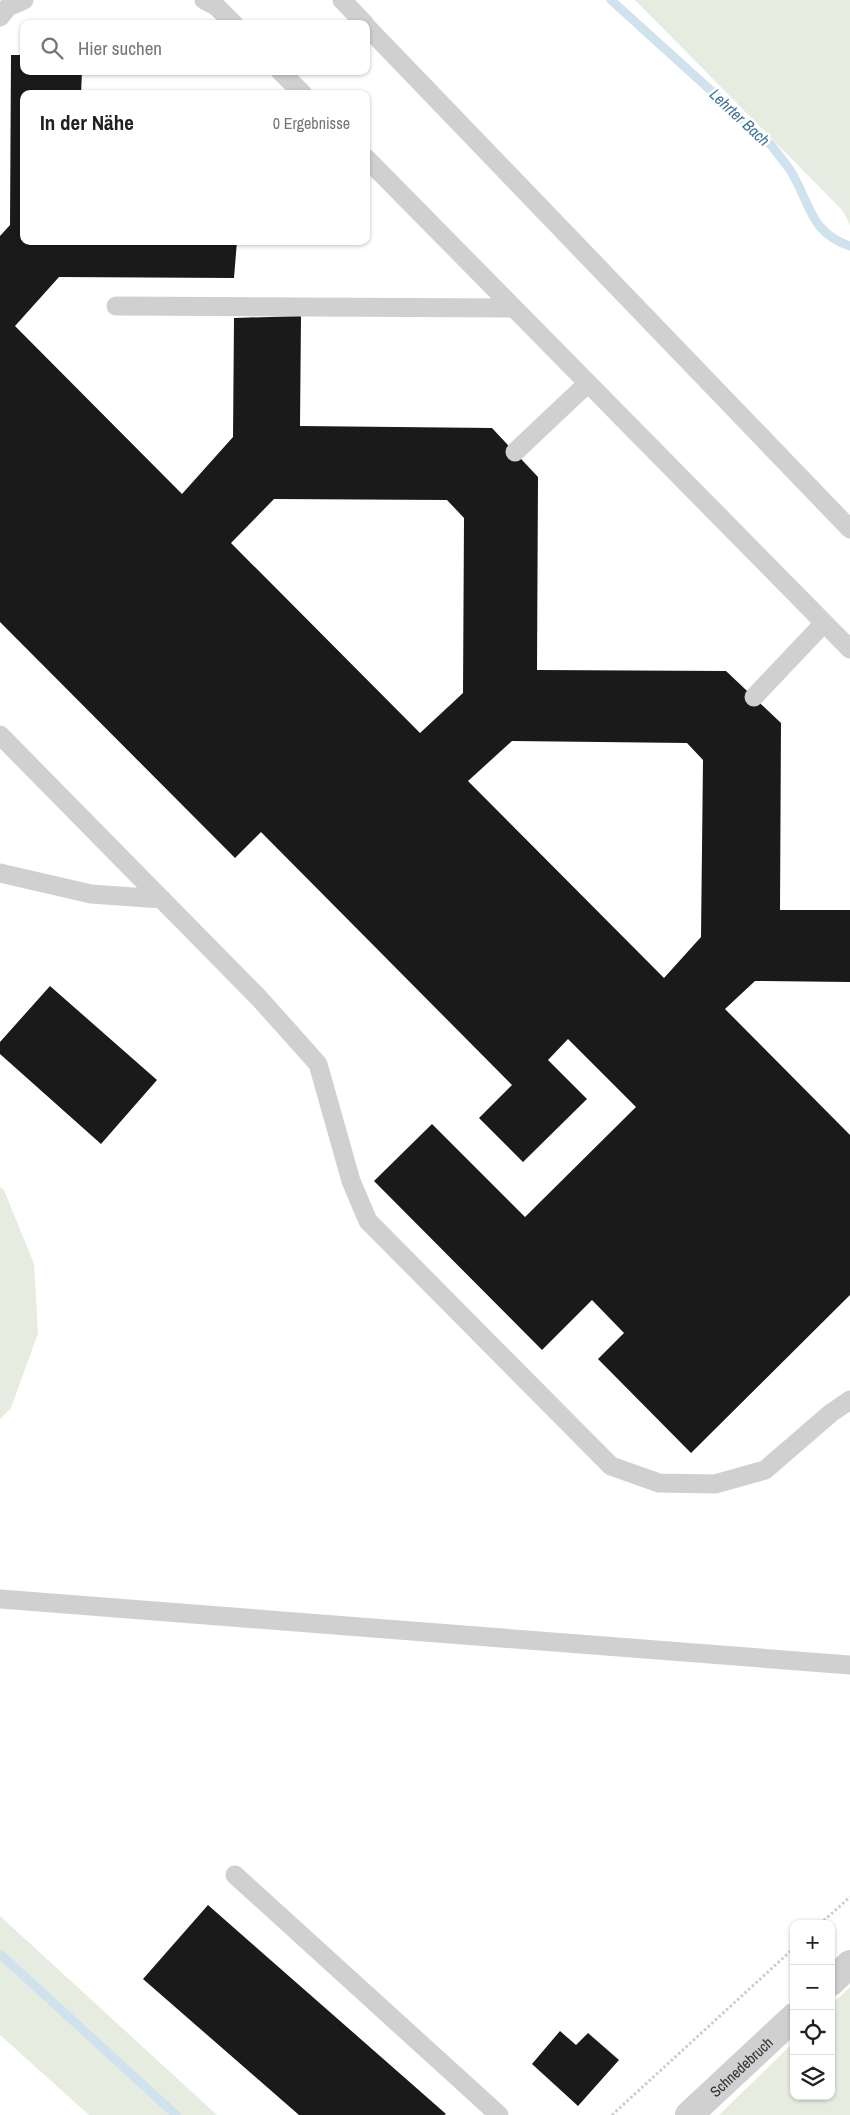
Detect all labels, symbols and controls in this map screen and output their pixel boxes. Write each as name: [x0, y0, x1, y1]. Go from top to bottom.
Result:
search box: [20, 20, 370, 75]
icon: search: [38, 34, 66, 62]
text: Hier suchen: [78, 35, 162, 61]
water label: Lehrter Bach: [705, 83, 775, 151]
text: In der Nähe: [40, 108, 134, 137]
text: 0 Ergebnisse: [273, 112, 350, 134]
map controls: [790, 1920, 835, 2100]
button: +: [790, 1920, 835, 1965]
button: −: [790, 1965, 835, 2010]
button: locate: [790, 2010, 835, 2055]
street label: Schnedebruch: [705, 2032, 777, 2101]
button: layers: [790, 2055, 835, 2100]

